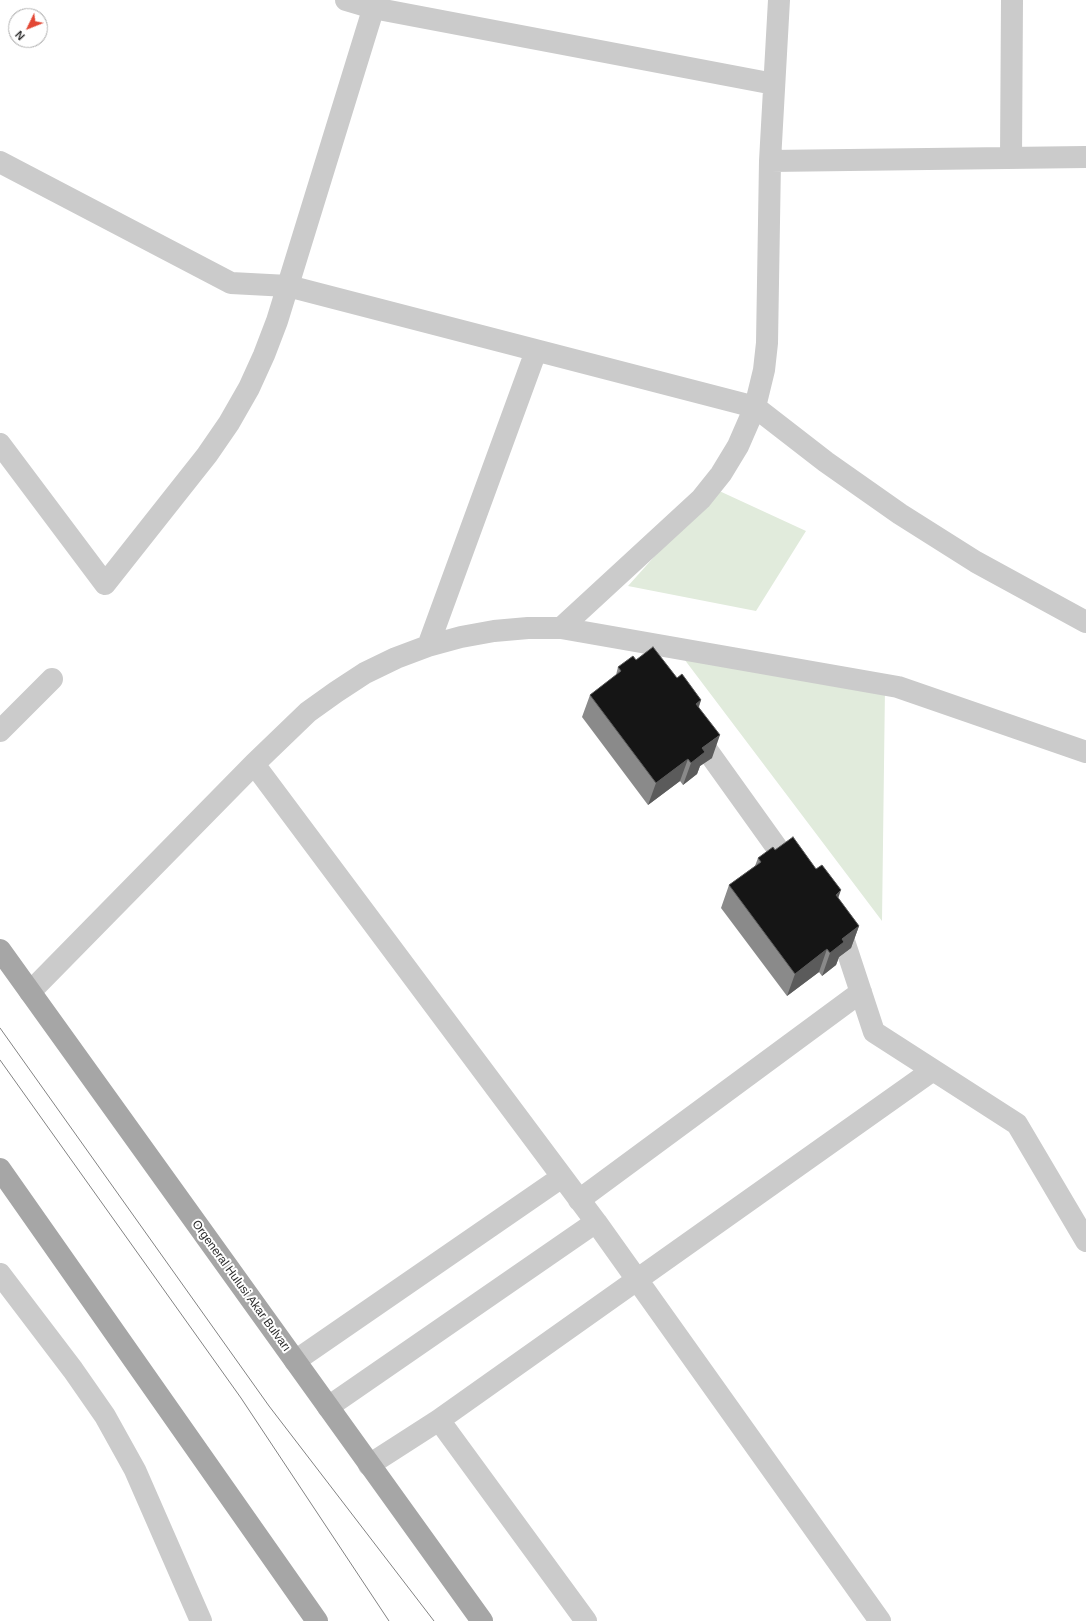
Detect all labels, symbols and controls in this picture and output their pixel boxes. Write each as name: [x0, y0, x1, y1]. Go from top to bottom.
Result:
north arrow: [8, 8, 48, 48]
text: N: [13, 29, 27, 43]
street label: Orgeneral Hulusi Akar Bulvarı: [189, 1218, 293, 1354]

